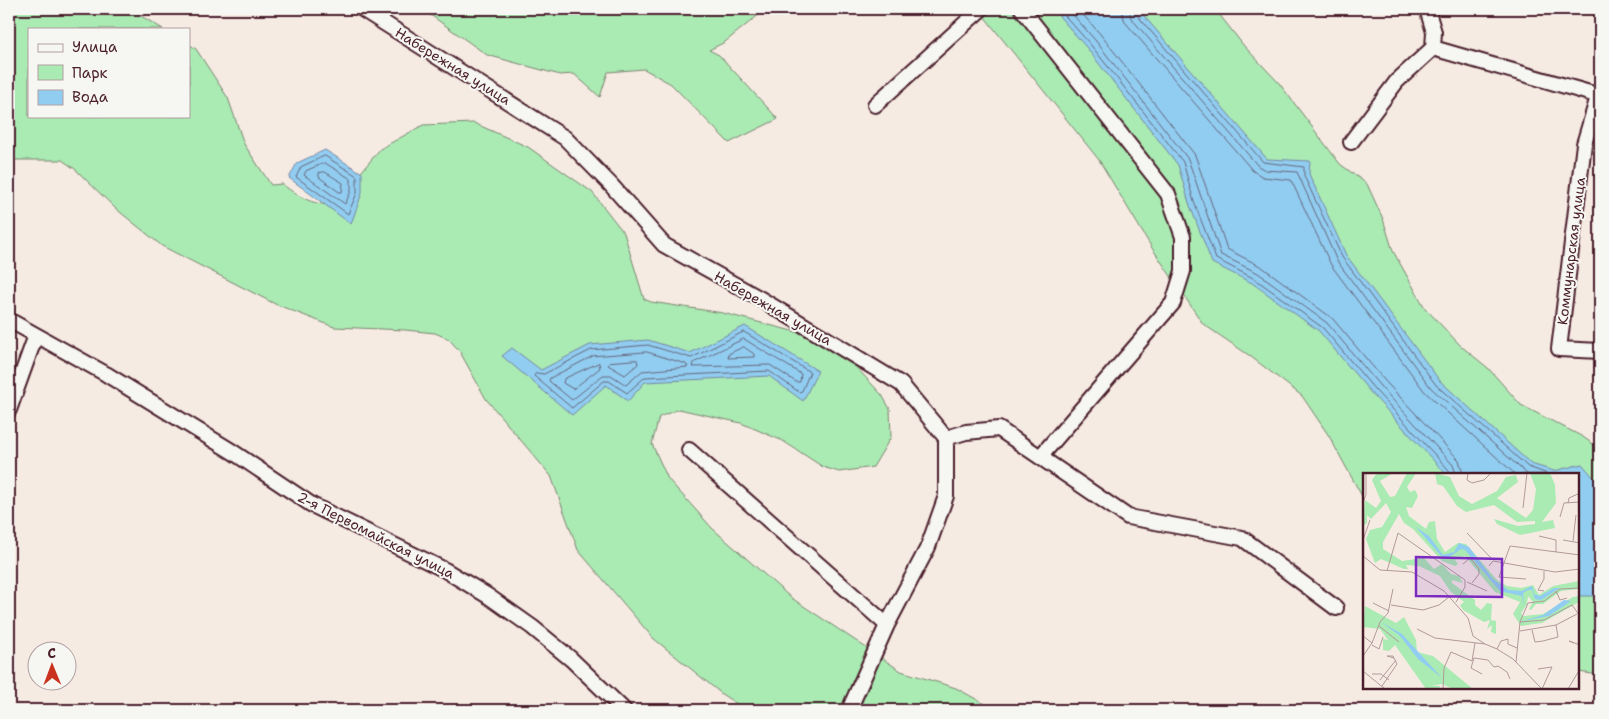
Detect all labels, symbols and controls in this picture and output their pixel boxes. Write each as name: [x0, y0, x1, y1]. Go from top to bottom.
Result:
street label: Набережная улица: [392, 23, 514, 109]
legend: [28, 28, 190, 118]
text: Улица: [72, 37, 118, 57]
text: Парк: [72, 63, 108, 83]
text: Вода: [72, 87, 109, 107]
street label: Коммунарская улица: [1553, 176, 1589, 326]
street label: Набережная улица: [711, 267, 835, 349]
inset map: [1363, 473, 1579, 689]
street label: 2-я Первомайская улица: [294, 487, 458, 583]
north arrow: [28, 642, 78, 692]
text: С: [47, 644, 56, 662]

